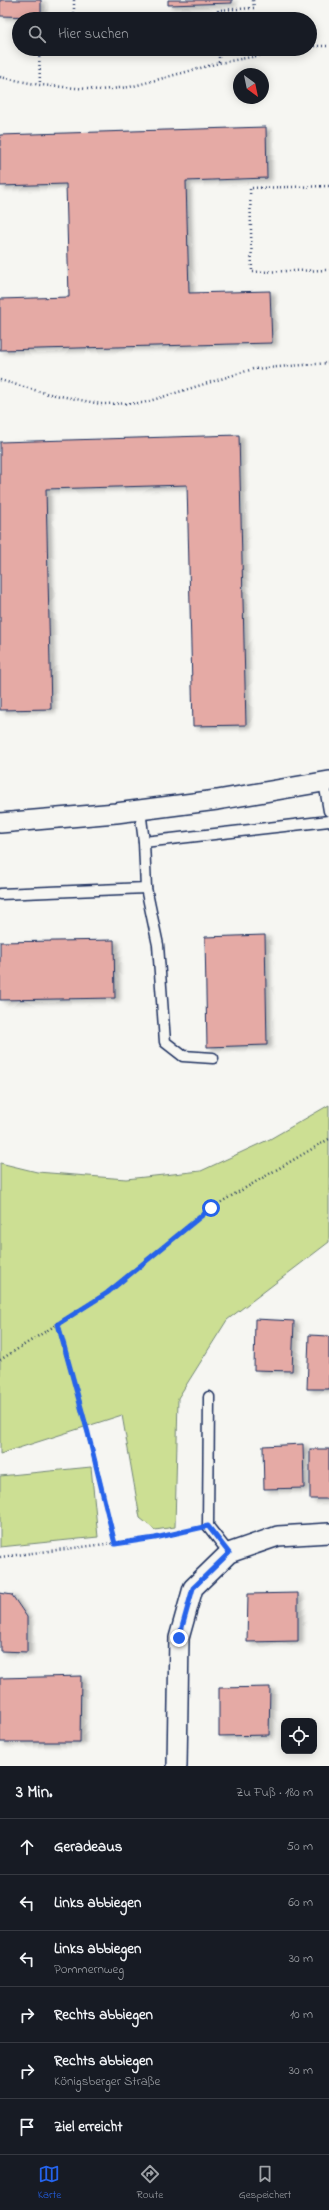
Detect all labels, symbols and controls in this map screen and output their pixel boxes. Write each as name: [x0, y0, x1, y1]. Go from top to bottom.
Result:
search box: [12, 12, 317, 56]
icon: search: [26, 23, 48, 45]
text: Hier suchen: [58, 23, 129, 45]
north arrow: [233, 68, 269, 104]
route start: [202, 1199, 220, 1217]
route end: [170, 1629, 188, 1647]
map controls: [281, 1718, 317, 1754]
button: locate: [281, 1718, 317, 1754]
text: 3 Min.: [16, 1780, 53, 1805]
text: Zu Fuß · 180 m: [236, 1783, 313, 1802]
icon: ahead: [16, 1836, 38, 1858]
text: Geradeaus: [54, 1836, 122, 1858]
text: 50 m: [287, 1837, 313, 1856]
icon: left: [16, 1892, 38, 1914]
text: Links abbiegen: [54, 1892, 141, 1914]
text: 60 m: [288, 1893, 313, 1912]
text: Links abbiegen: [54, 1938, 141, 1960]
icon: left: [16, 1948, 38, 1970]
text: 30 m: [289, 1949, 313, 1968]
text: Pommernweg: [54, 1960, 124, 1979]
icon: right: [16, 2004, 38, 2026]
text: Rechts abbiegen: [54, 2004, 153, 2026]
text: 10 m: [290, 2005, 313, 2024]
text: Rechts abbiegen: [54, 2050, 153, 2072]
icon: right: [16, 2060, 38, 2082]
text: 30 m: [289, 2061, 313, 2080]
text: Königsberger Straße: [54, 2072, 160, 2091]
icon: arrive: [16, 2116, 38, 2138]
text: Ziel erreicht: [54, 2116, 122, 2138]
tab: Karte: [38, 2163, 61, 2203]
tab: Route: [137, 2163, 163, 2203]
tab: Gespeichert: [239, 2163, 291, 2203]

